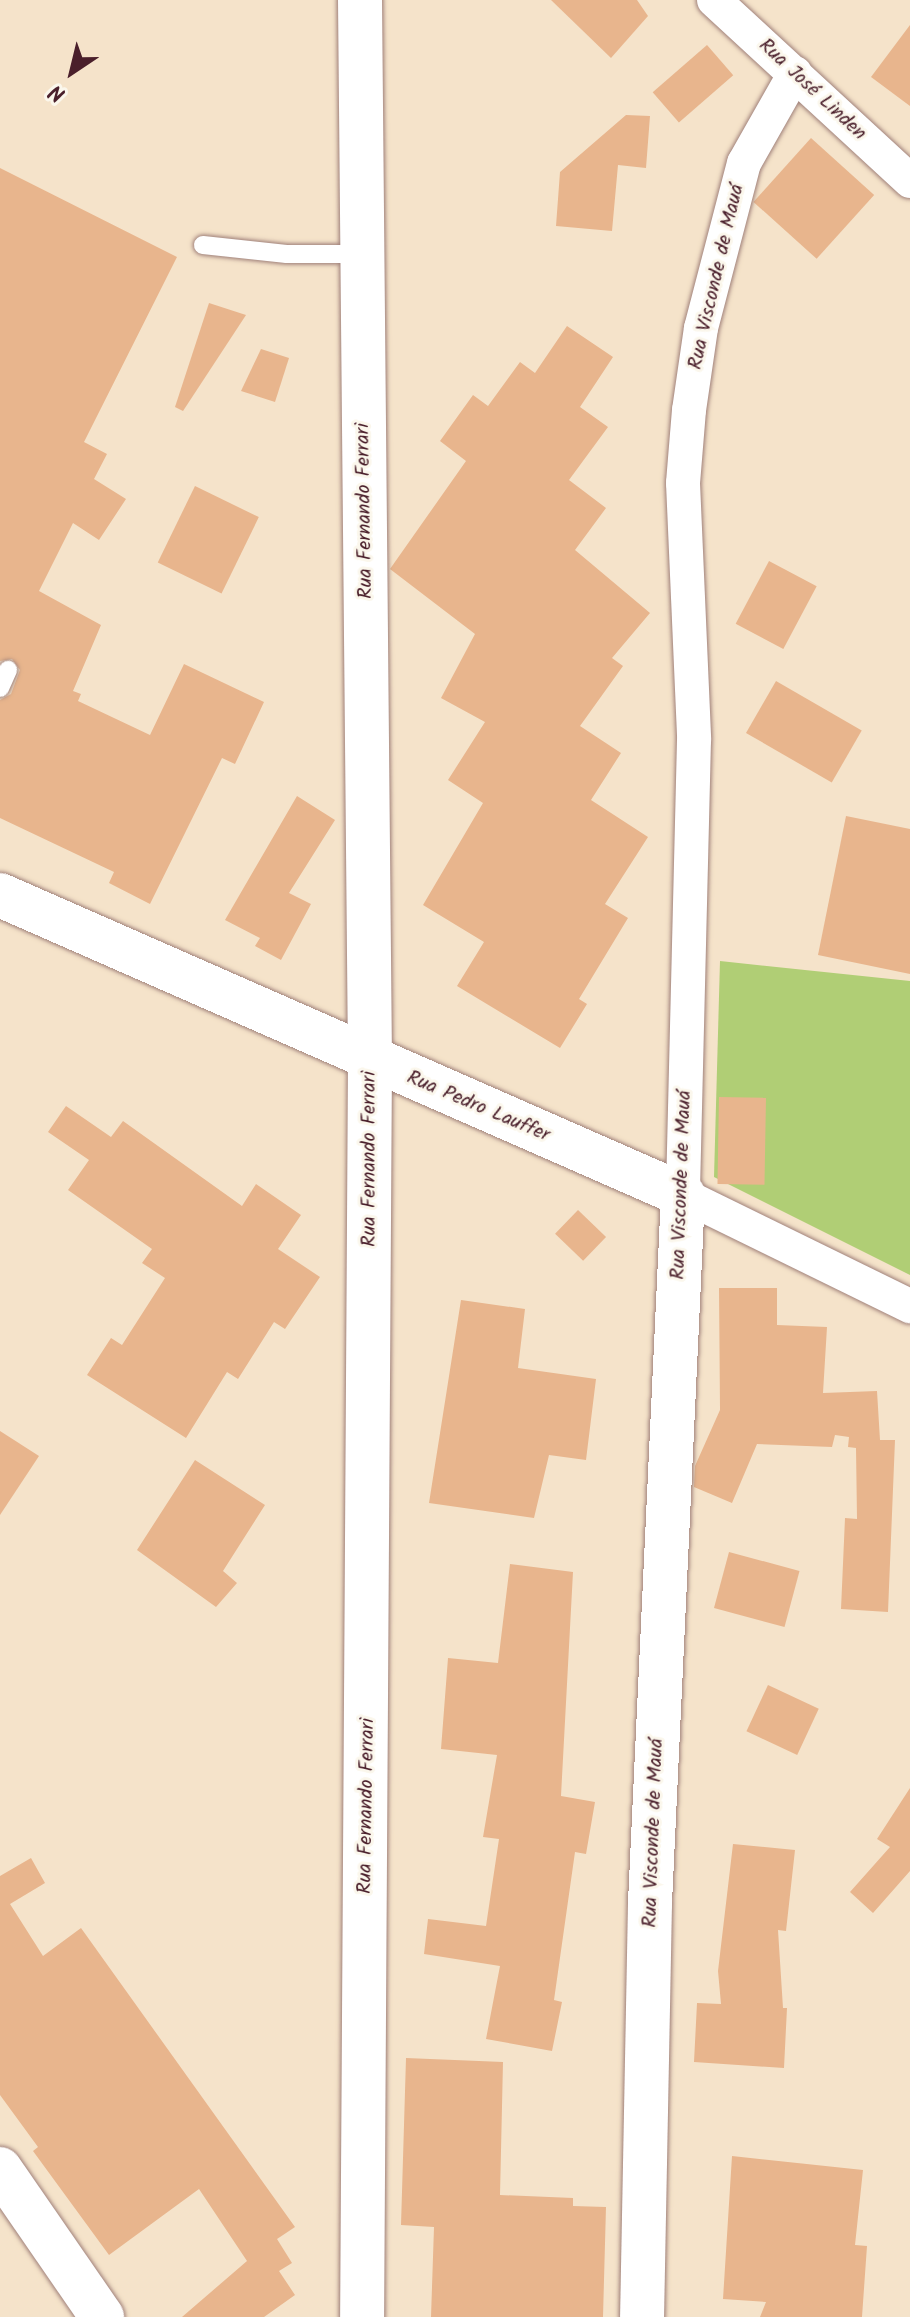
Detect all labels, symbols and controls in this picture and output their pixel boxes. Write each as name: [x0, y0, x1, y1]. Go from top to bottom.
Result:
north arrow: [32, 32, 112, 112]
street label: Rua José Linden: [753, 34, 871, 146]
text: N: [42, 74, 74, 110]
street label: Rua Visconde de Mauá: [684, 182, 750, 372]
street label: Rua Fernando Ferrari: [351, 423, 379, 599]
street label: Rua Pedro Lauffer: [403, 1066, 553, 1148]
street label: Rua Fernando Ferrari: [358, 1071, 382, 1247]
street label: Rua Visconde de Mauá: [667, 1090, 697, 1280]
street label: Rua Fernando Ferrari: [353, 1718, 381, 1894]
street label: Rua Visconde de Mauá: [639, 1738, 669, 1928]

